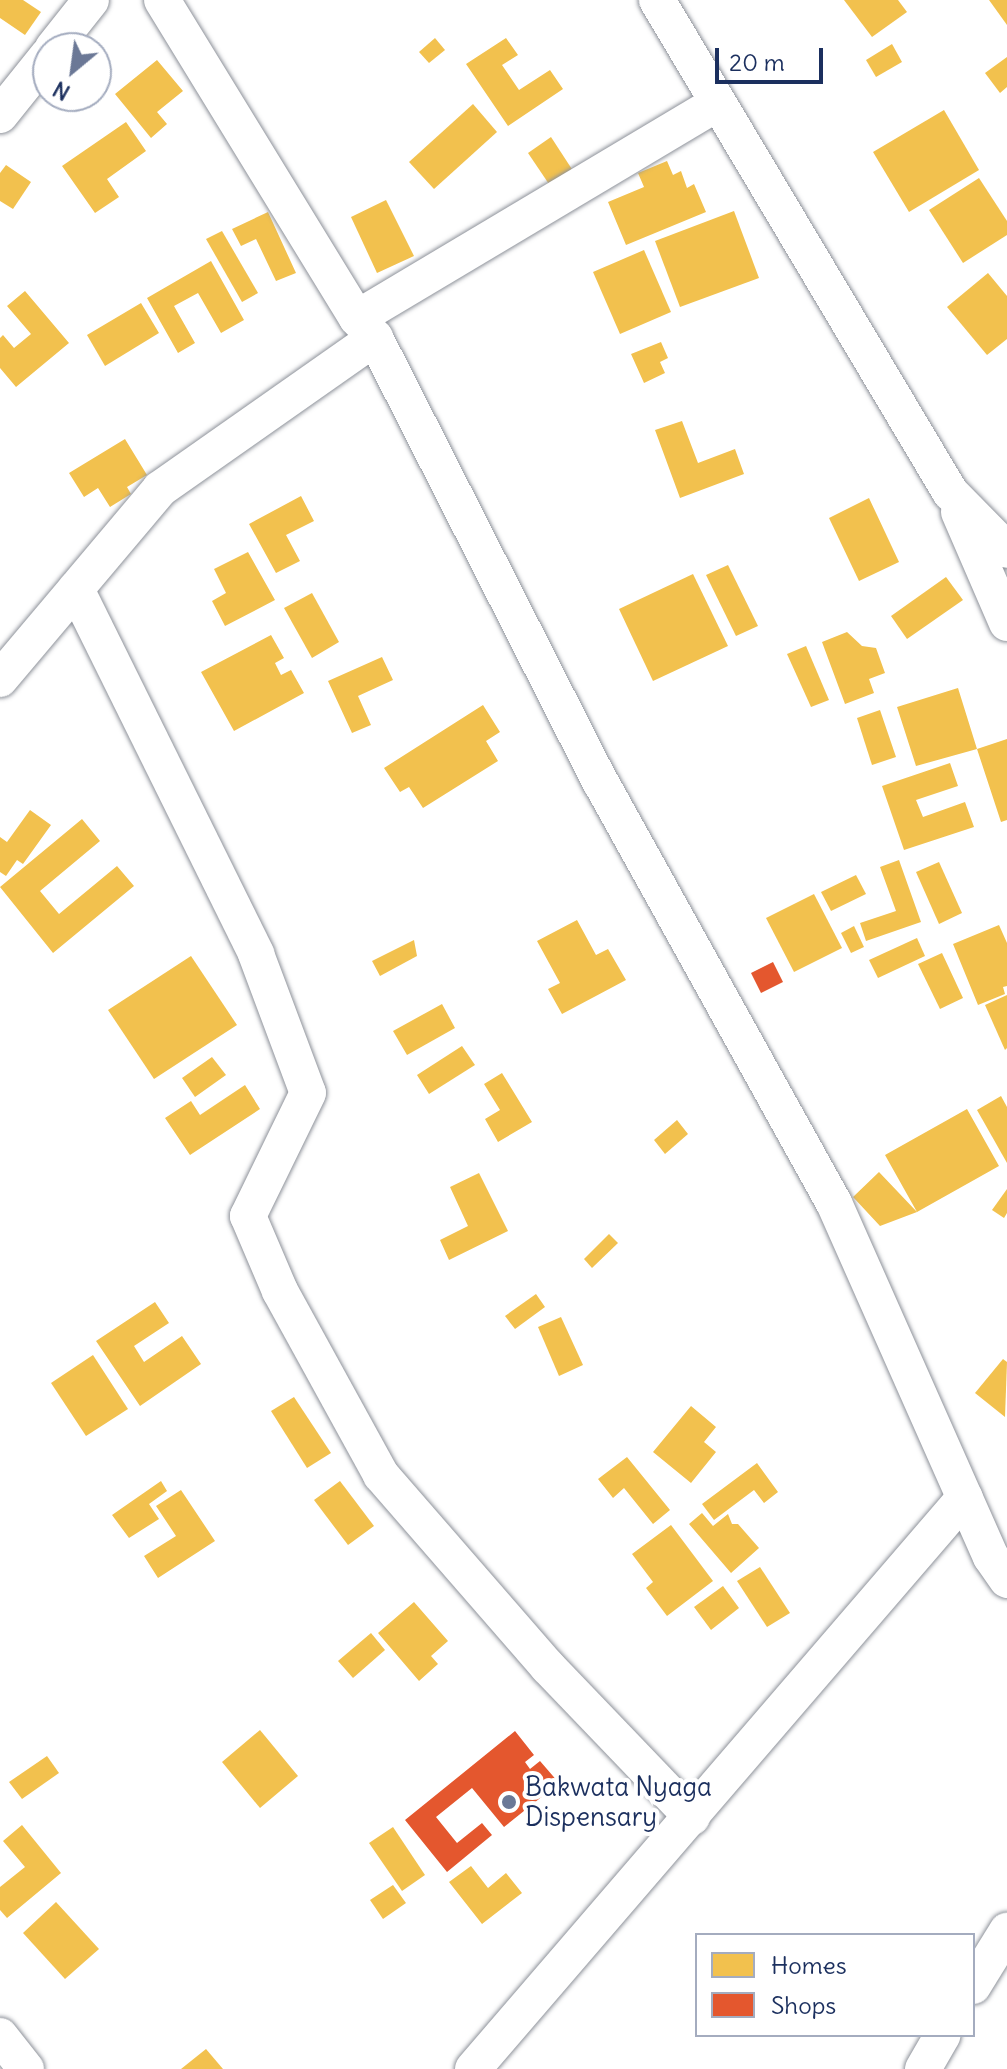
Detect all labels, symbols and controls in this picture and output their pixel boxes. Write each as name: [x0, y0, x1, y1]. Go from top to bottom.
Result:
north arrow: [32, 32, 112, 112]
scale bar: [719, 32, 827, 82]
text: 20 m: [729, 47, 785, 77]
text: N: [48, 75, 75, 107]
place label: Bakwata Nyaga Dispensary: [525, 1771, 712, 1832]
marker: Bakwata Nyaga Dispensary: [500, 1793, 518, 1811]
legend: [695, 1933, 975, 2037]
text: Homes: [771, 1950, 847, 1980]
text: Shops: [771, 1990, 836, 2020]

